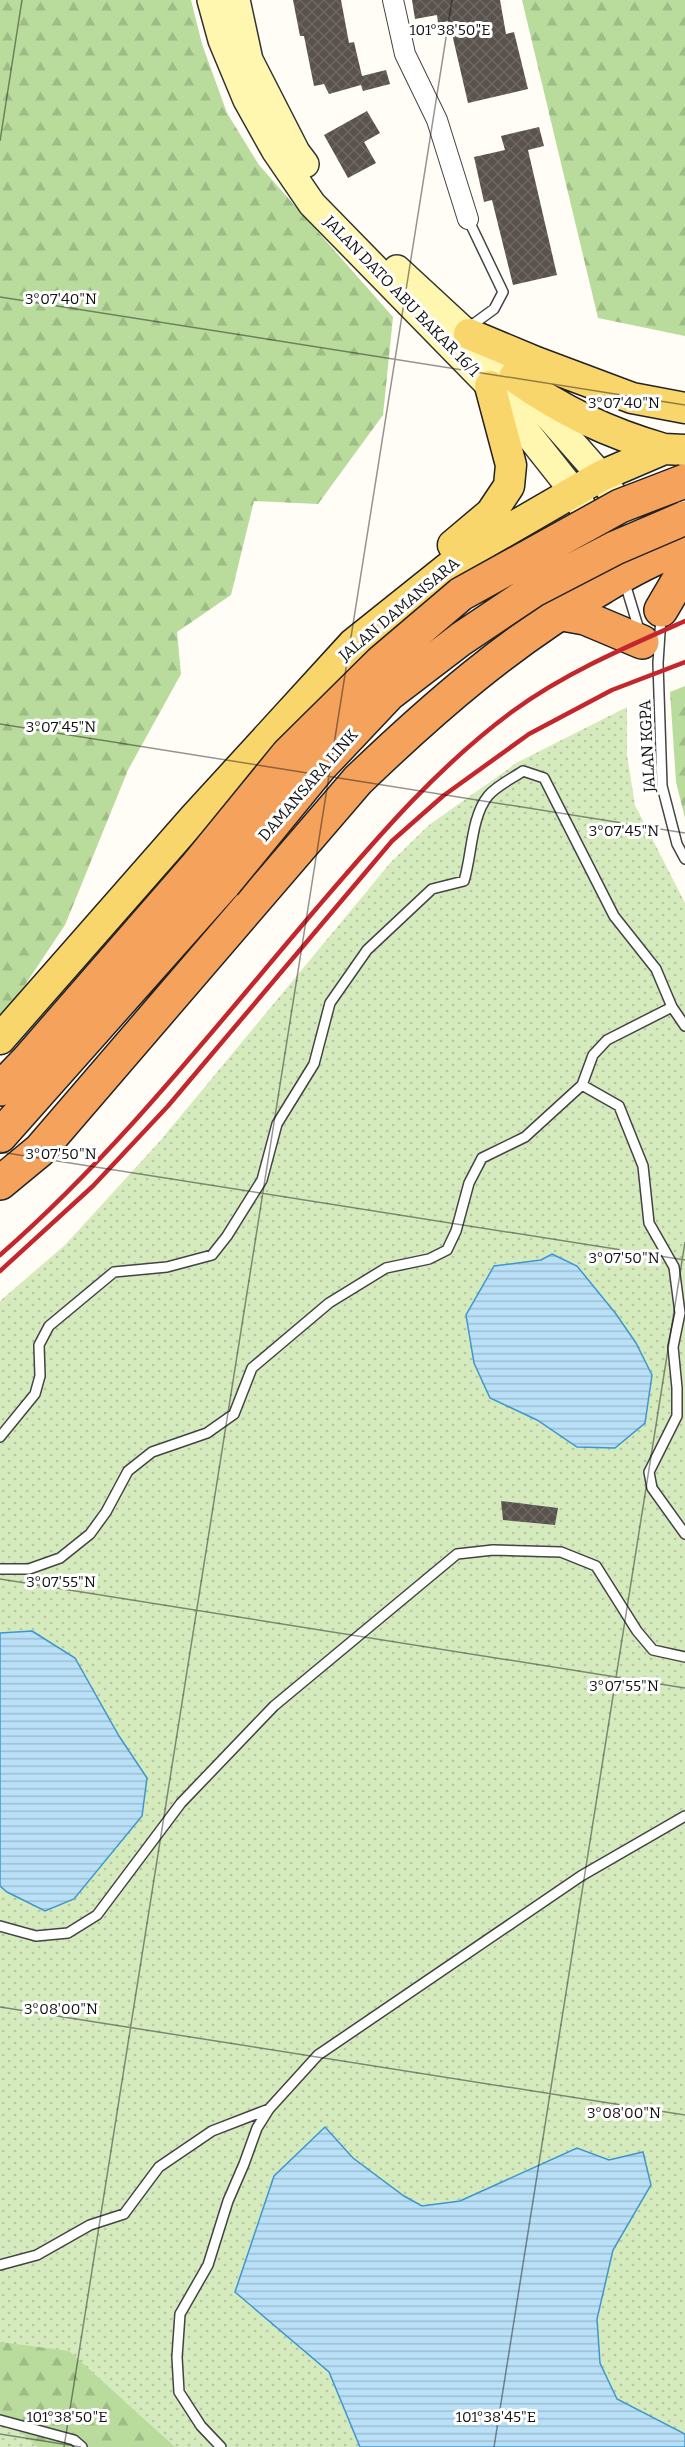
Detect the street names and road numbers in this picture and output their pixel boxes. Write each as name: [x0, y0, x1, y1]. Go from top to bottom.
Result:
street label: JALAN DATO ABU BAKAR 16/1: [320, 211, 484, 381]
street label: JALAN DAMANSARA: [334, 553, 463, 665]
street label: JALAN KGPA: [635, 698, 659, 794]
street label: DAMANSARA LINK: [254, 725, 362, 845]

